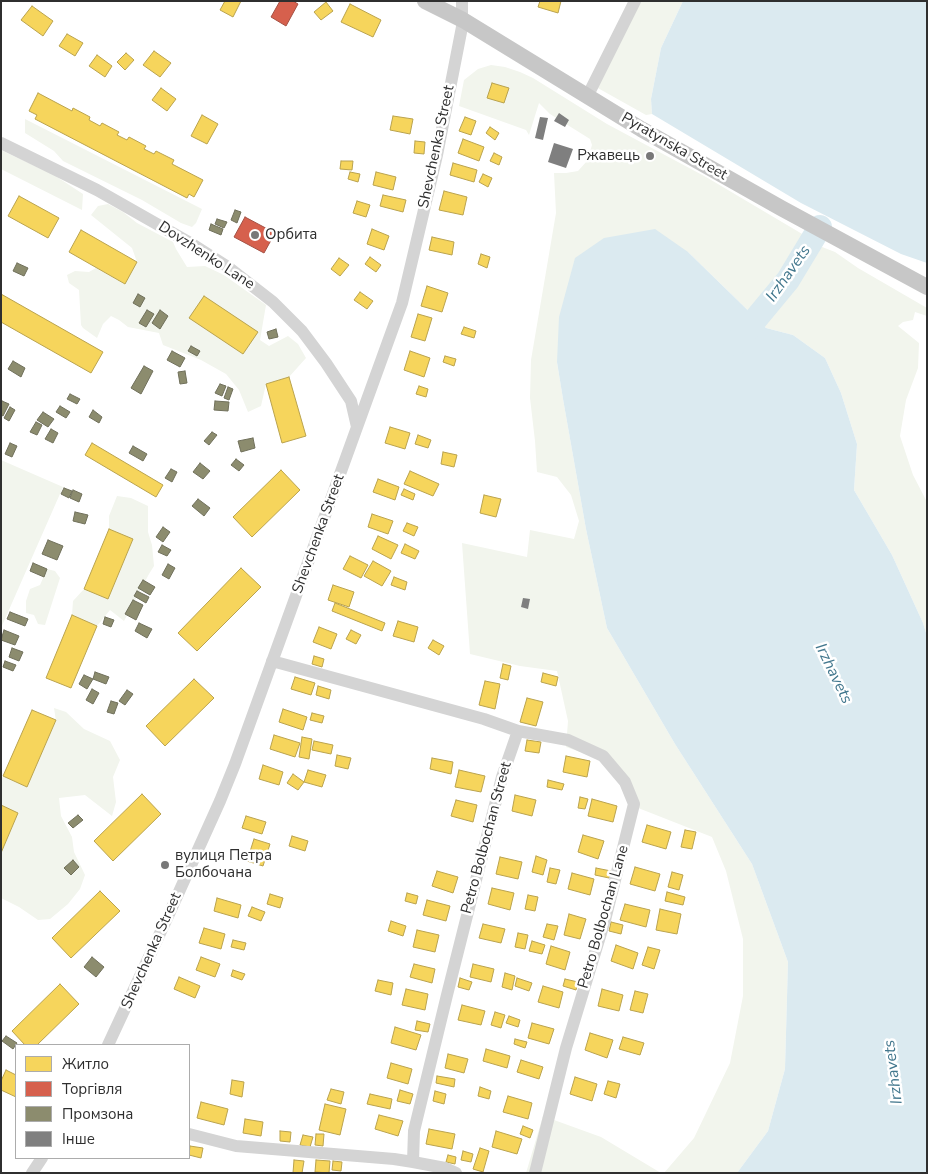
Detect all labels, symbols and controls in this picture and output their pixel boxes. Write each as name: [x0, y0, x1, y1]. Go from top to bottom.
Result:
street label: Shevchenka Street: [415, 84, 459, 210]
street label: Pyratynska Street: [618, 109, 730, 185]
place label: Ржавець: [577, 147, 640, 165]
marker: Ржавець: [644, 150, 656, 162]
street label: Dovzhenko Lane: [155, 218, 257, 294]
place label: Орбита: [265, 226, 317, 244]
marker: Орбита: [249, 229, 261, 241]
water label: Irzhavets: [763, 242, 815, 306]
street label: Shevchenka Street: [289, 472, 349, 596]
water label: Irzhavets: [810, 641, 856, 707]
street label: Petro Bolbochan Street: [458, 760, 516, 916]
street label: Petro Bolbochan Lane: [575, 843, 633, 991]
place label: вулиця Петра Болбочана: [175, 847, 272, 882]
marker: вулиця Петра Болбочана: [159, 859, 171, 871]
street label: Shevchenka Street: [118, 890, 186, 1012]
water label: Irzhavets: [881, 1039, 907, 1105]
legend: [15, 1044, 190, 1159]
text: Житло: [62, 1054, 109, 1074]
text: Торгівля: [62, 1079, 122, 1099]
text: Промзона: [62, 1104, 133, 1124]
text: Інше: [62, 1129, 95, 1149]

